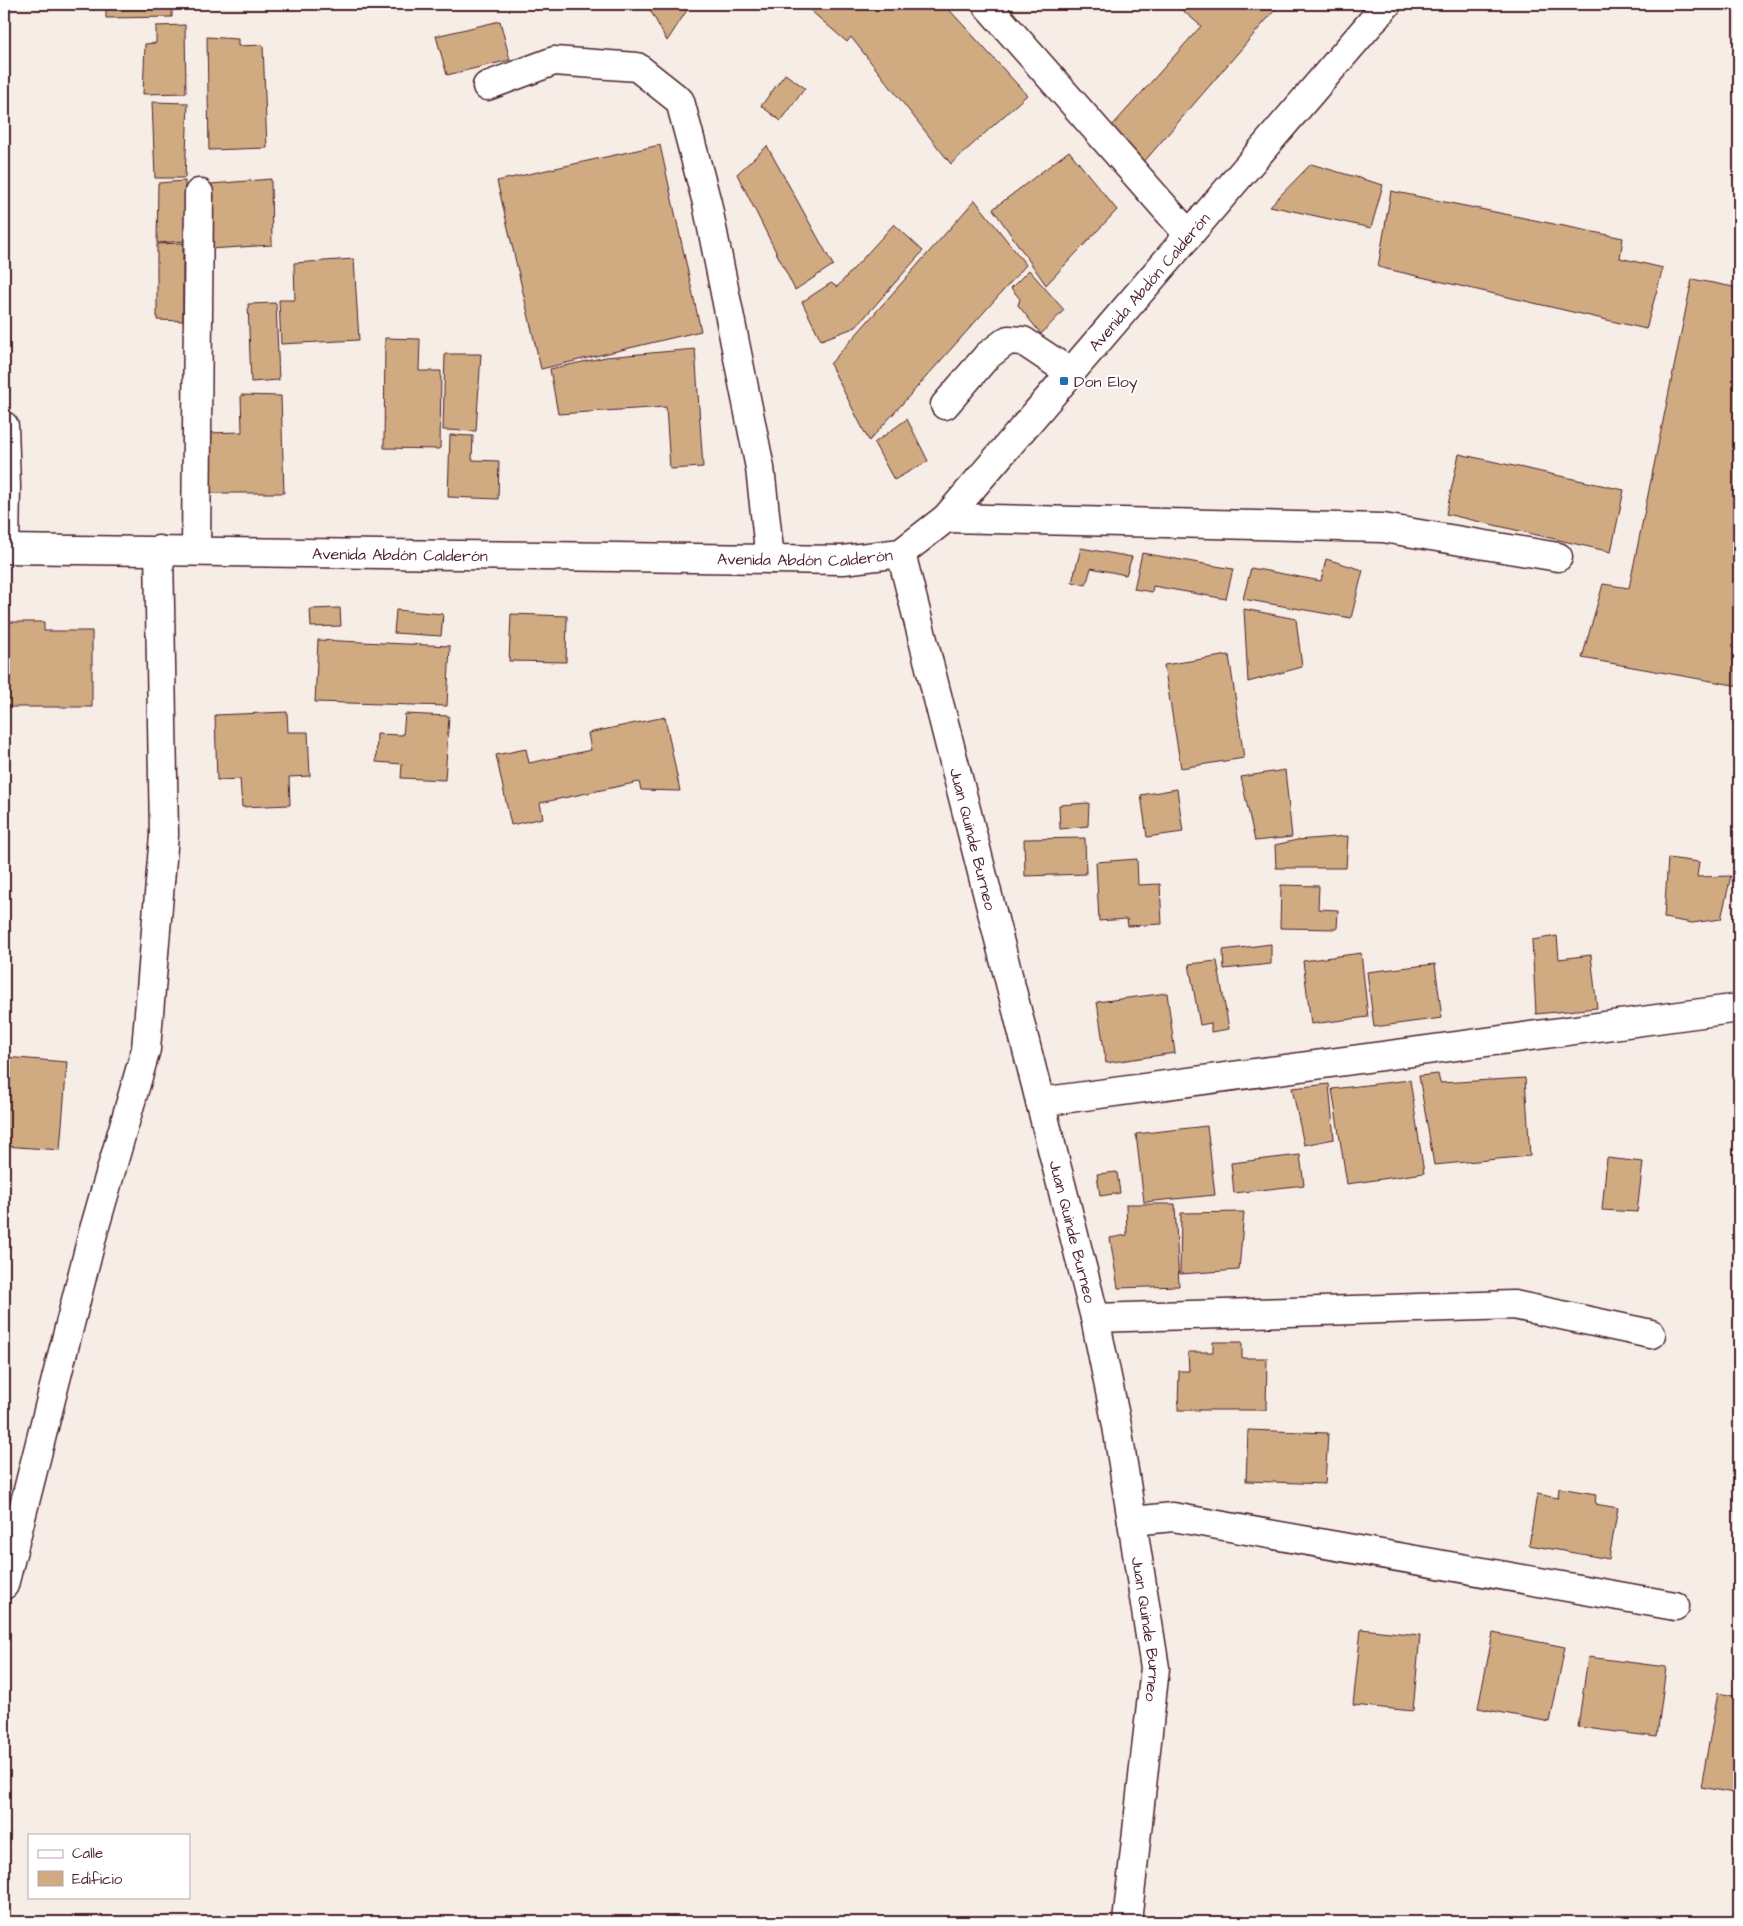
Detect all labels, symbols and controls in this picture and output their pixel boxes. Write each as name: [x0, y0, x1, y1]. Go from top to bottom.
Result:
street label: Avenida Abdón Calderón: [1084, 208, 1215, 356]
place label: Don Eloy: [1074, 371, 1138, 394]
marker: Don Eloy: [1058, 375, 1070, 387]
street label: Avenida Abdón Calderón: [312, 543, 488, 567]
street label: Avenida Abdón Calderón: [717, 544, 894, 572]
street label: Juan Quinde Burneo: [944, 766, 1001, 913]
street label: Juan Quinde Burneo: [1043, 1158, 1101, 1305]
street label: Juan Quinde Burneo: [1126, 1555, 1165, 1703]
legend: [28, 1834, 190, 1898]
text: Calle: [72, 1843, 103, 1864]
text: Edificio: [72, 1869, 123, 1890]

